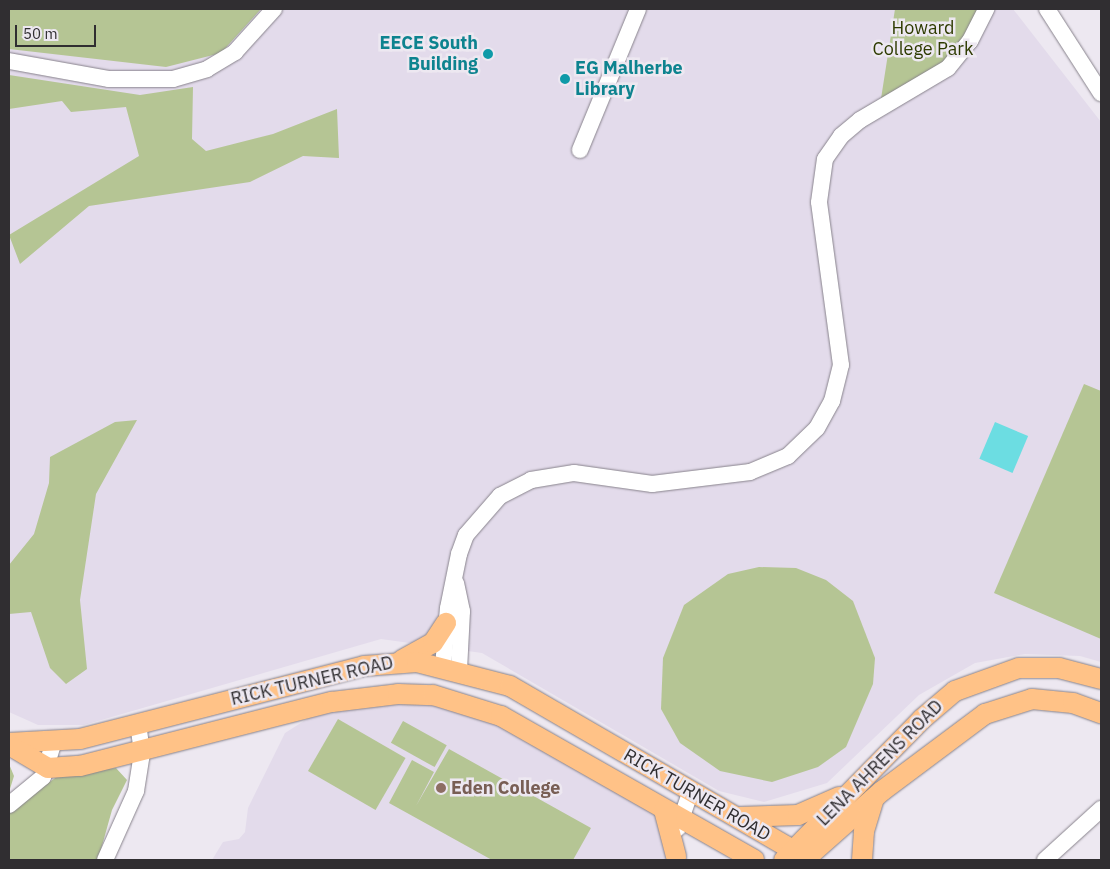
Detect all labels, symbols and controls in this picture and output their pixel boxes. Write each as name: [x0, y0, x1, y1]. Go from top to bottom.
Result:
scale bar: [18, 15, 99, 47]
park label: Howard College Park: [873, 18, 973, 60]
text: 50 m: [23, 24, 58, 43]
place label: EECE South Building: [380, 33, 478, 76]
marker: EECE South Building: [482, 48, 494, 60]
place label: EG Malherbe Library: [575, 58, 683, 100]
marker: EG Malherbe Library: [559, 73, 571, 85]
street label: RICK TURNER ROAD: [229, 652, 395, 710]
street label: LENA AHRENS ROAD: [813, 696, 947, 830]
street label: RICK TURNER ROAD: [620, 744, 774, 846]
place label: Eden College: [451, 777, 560, 799]
marker: Eden College: [435, 782, 447, 794]

